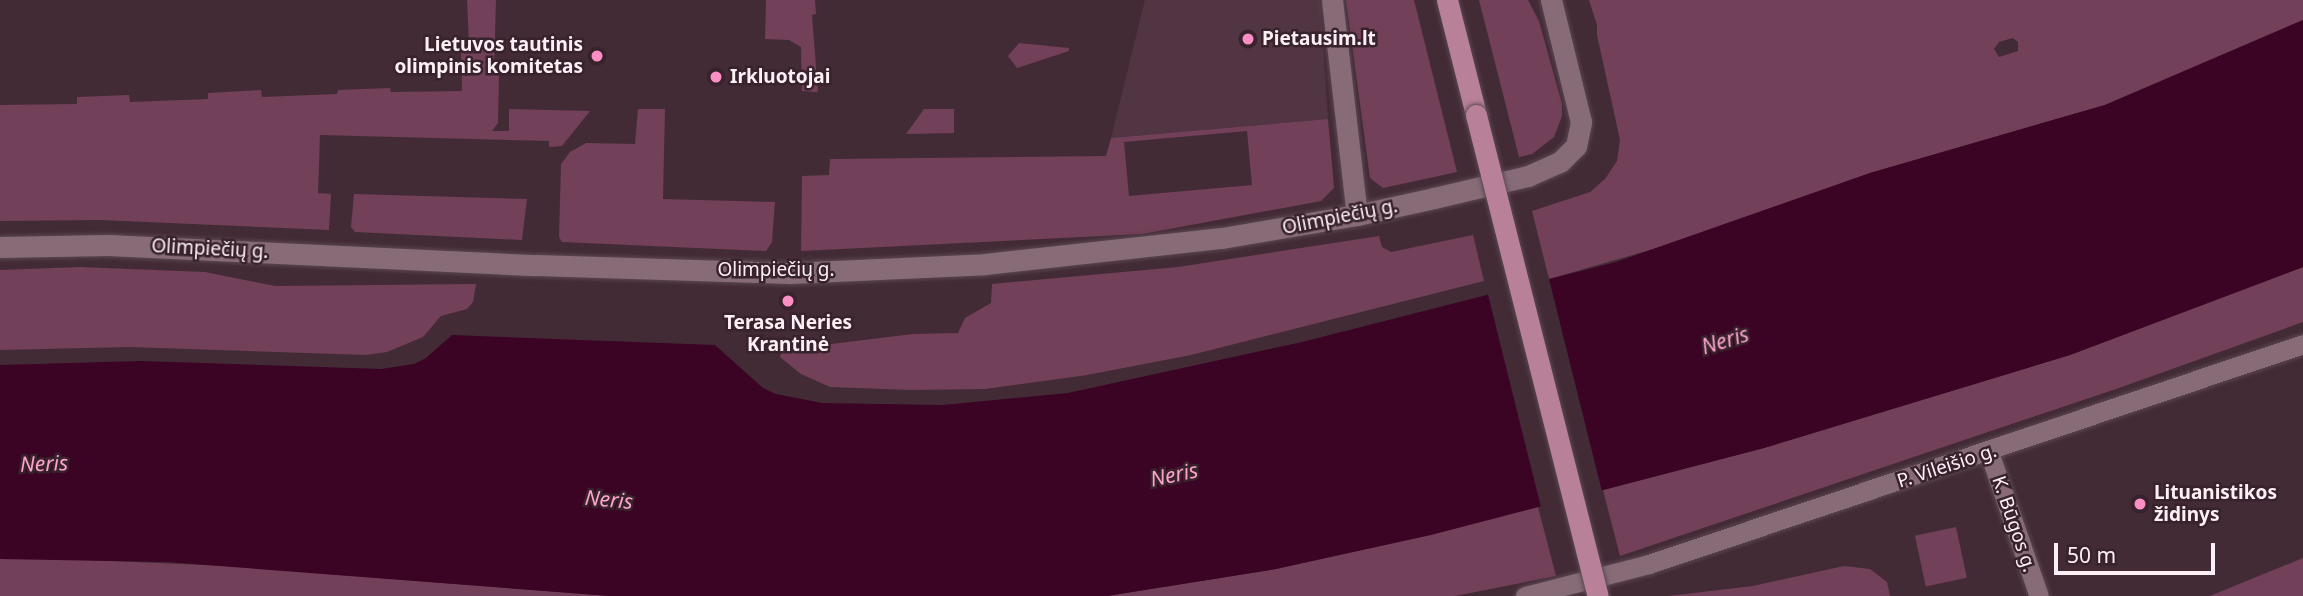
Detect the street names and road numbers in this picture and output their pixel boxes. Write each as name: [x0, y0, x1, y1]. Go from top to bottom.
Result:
street label: Olimpiečių g.: [1280, 195, 1400, 239]
street label: Olimpiečių g.: [151, 235, 269, 263]
street label: Olimpiečių g.: [717, 259, 835, 281]
street label: P. Vileišio g.: [1894, 439, 2000, 493]
street label: K. Būgos g.: [1987, 473, 2041, 575]

